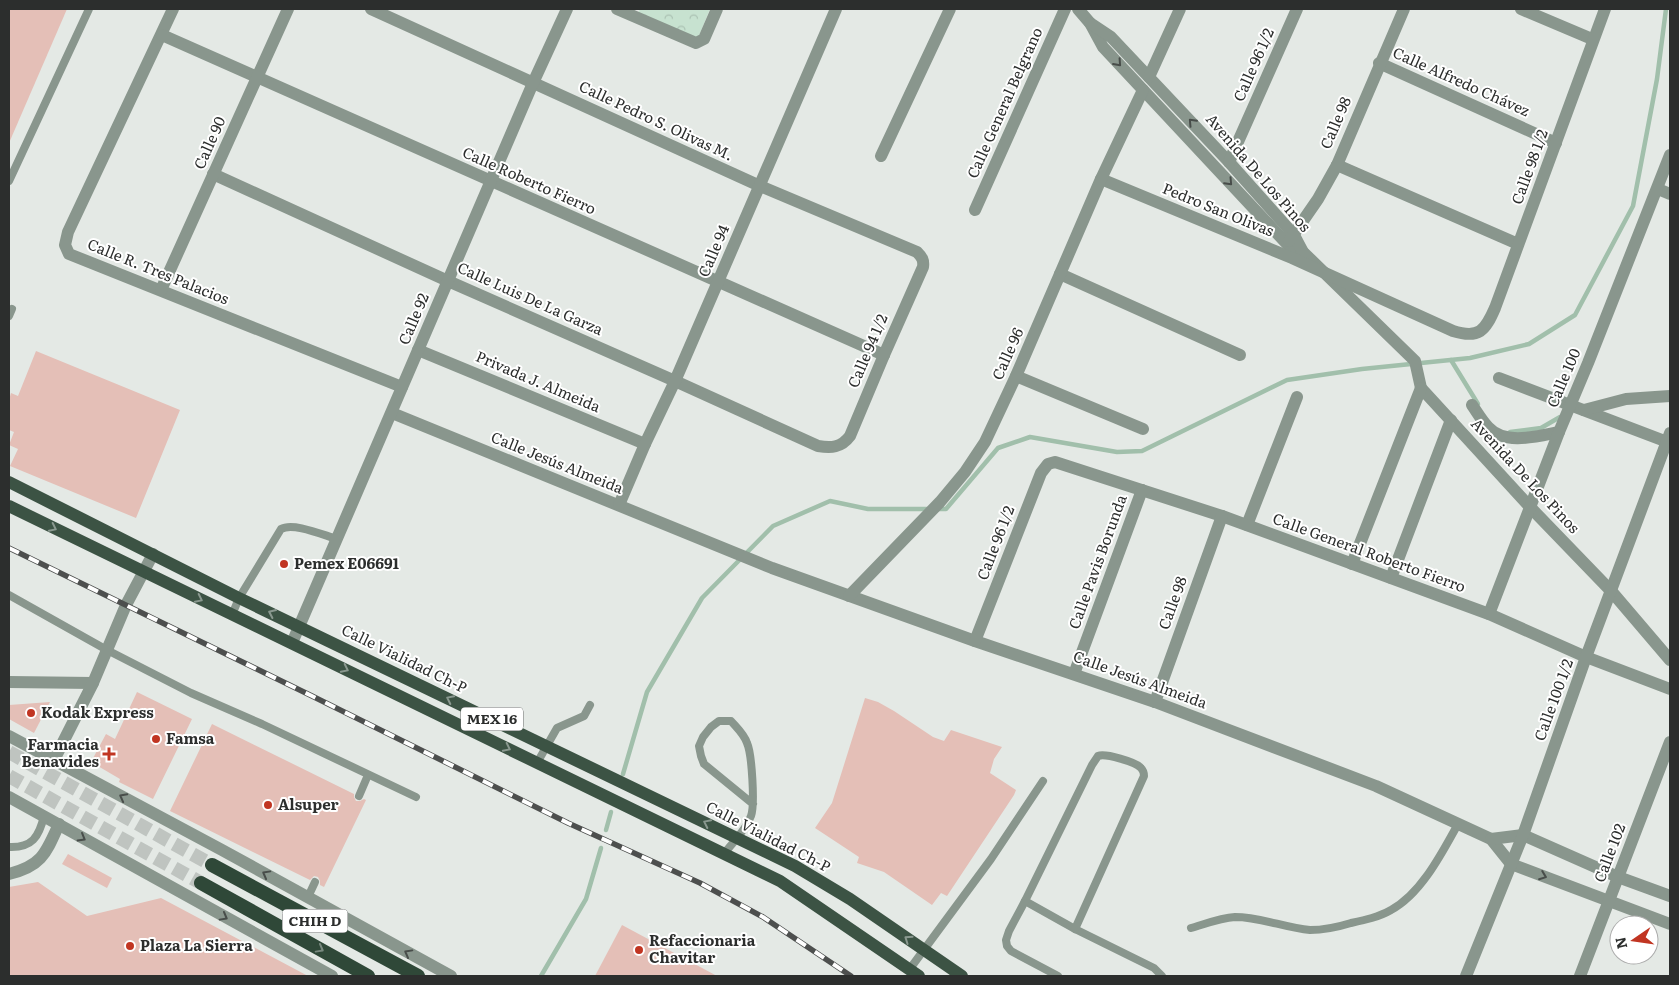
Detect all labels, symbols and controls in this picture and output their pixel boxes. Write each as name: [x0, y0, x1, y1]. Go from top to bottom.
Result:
street label: Calle General Belgrano: [960, 23, 1047, 182]
street label: Calle 96 1/2: [1226, 24, 1279, 105]
street label: Calle Alfredo Chávez: [1389, 40, 1534, 121]
one-way arrow: [1112, 57, 1121, 66]
street label: Calle Pedro S. Olivas M.: [576, 74, 738, 166]
street label: Calle 98: [1313, 93, 1356, 152]
street label: Avenida De Los Pinos: [1201, 108, 1317, 236]
street label: Calle 90: [187, 112, 231, 172]
one-way arrow: [1189, 119, 1198, 128]
street label: Calle 98 1/2: [1504, 125, 1553, 207]
street label: Calle Roberto Fierro: [459, 140, 600, 220]
street label: Pedro San Olivas: [1159, 176, 1278, 242]
one-way arrow: [1223, 176, 1232, 185]
street label: Calle 94: [691, 221, 734, 280]
street label: Calle R. Tres Palacios: [84, 232, 233, 310]
street label: Calle Luis De La Garza: [454, 255, 608, 340]
street label: Calle 92: [391, 289, 434, 348]
street label: Calle 94 1/2: [841, 310, 893, 391]
street label: Calle 96: [985, 324, 1028, 383]
street label: Privada J. Almeida: [473, 344, 605, 418]
street label: Calle 100: [1540, 344, 1586, 411]
street label: Avenida De Los Pinos: [1466, 412, 1586, 538]
street label: Calle Jesús Almeida: [488, 425, 628, 499]
street label: Calle Pavis Borunda: [1062, 490, 1132, 632]
street label: Calle 96 1/2: [970, 502, 1019, 583]
street label: Calle General Roberto Fierro: [1270, 506, 1469, 597]
one-way arrow: [47, 522, 56, 532]
place label: Pemex E06691: [294, 551, 399, 574]
marker: Pemex E06691: [278, 558, 290, 570]
street label: Calle 98: [1151, 573, 1192, 632]
one-way arrow: [194, 593, 203, 603]
one-way arrow: [268, 609, 277, 620]
street label: Calle Vialidad Ch-P: [338, 617, 471, 698]
street label: Calle Jesús Almeida: [1070, 644, 1212, 714]
street label: Calle 100 1/2: [1527, 655, 1578, 744]
one-way arrow: [340, 663, 349, 674]
one-way arrow: [446, 695, 455, 705]
place label: Kodak Express: [41, 700, 154, 723]
marker: Kodak Express: [25, 707, 37, 719]
road number: MEX 16: [461, 708, 523, 731]
place label: Famsa: [166, 726, 215, 749]
place label: Farmacia Benavides: [21, 732, 100, 772]
marker: Famsa: [150, 733, 162, 745]
one-way arrow: [502, 742, 511, 752]
marker: Farmacia Benavides: [103, 748, 115, 760]
place label: Alsuper: [278, 792, 339, 815]
one-way arrow: [119, 793, 128, 803]
street label: Calle Vialidad Ch-P: [702, 794, 835, 877]
marker: Alsuper: [262, 799, 274, 811]
one-way arrow: [703, 819, 712, 829]
street label: Calle 102: [1587, 819, 1630, 885]
one-way arrow: [76, 831, 85, 841]
one-way arrow: [262, 870, 271, 880]
one-way arrow: [1538, 870, 1547, 880]
road number: CHIH D: [282, 909, 348, 932]
one-way arrow: [218, 911, 227, 921]
north arrow: [1609, 915, 1659, 965]
place label: Refaccionaria Chavitar: [649, 928, 756, 968]
place label: Plaza La Sierra: [140, 933, 253, 956]
text: N: [1609, 935, 1631, 951]
one-way arrow: [904, 936, 914, 945]
marker: Plaza La Sierra: [124, 940, 136, 952]
one-way arrow: [315, 943, 324, 953]
marker: Refaccionaria Chavitar: [633, 944, 645, 956]
one-way arrow: [404, 949, 413, 959]

